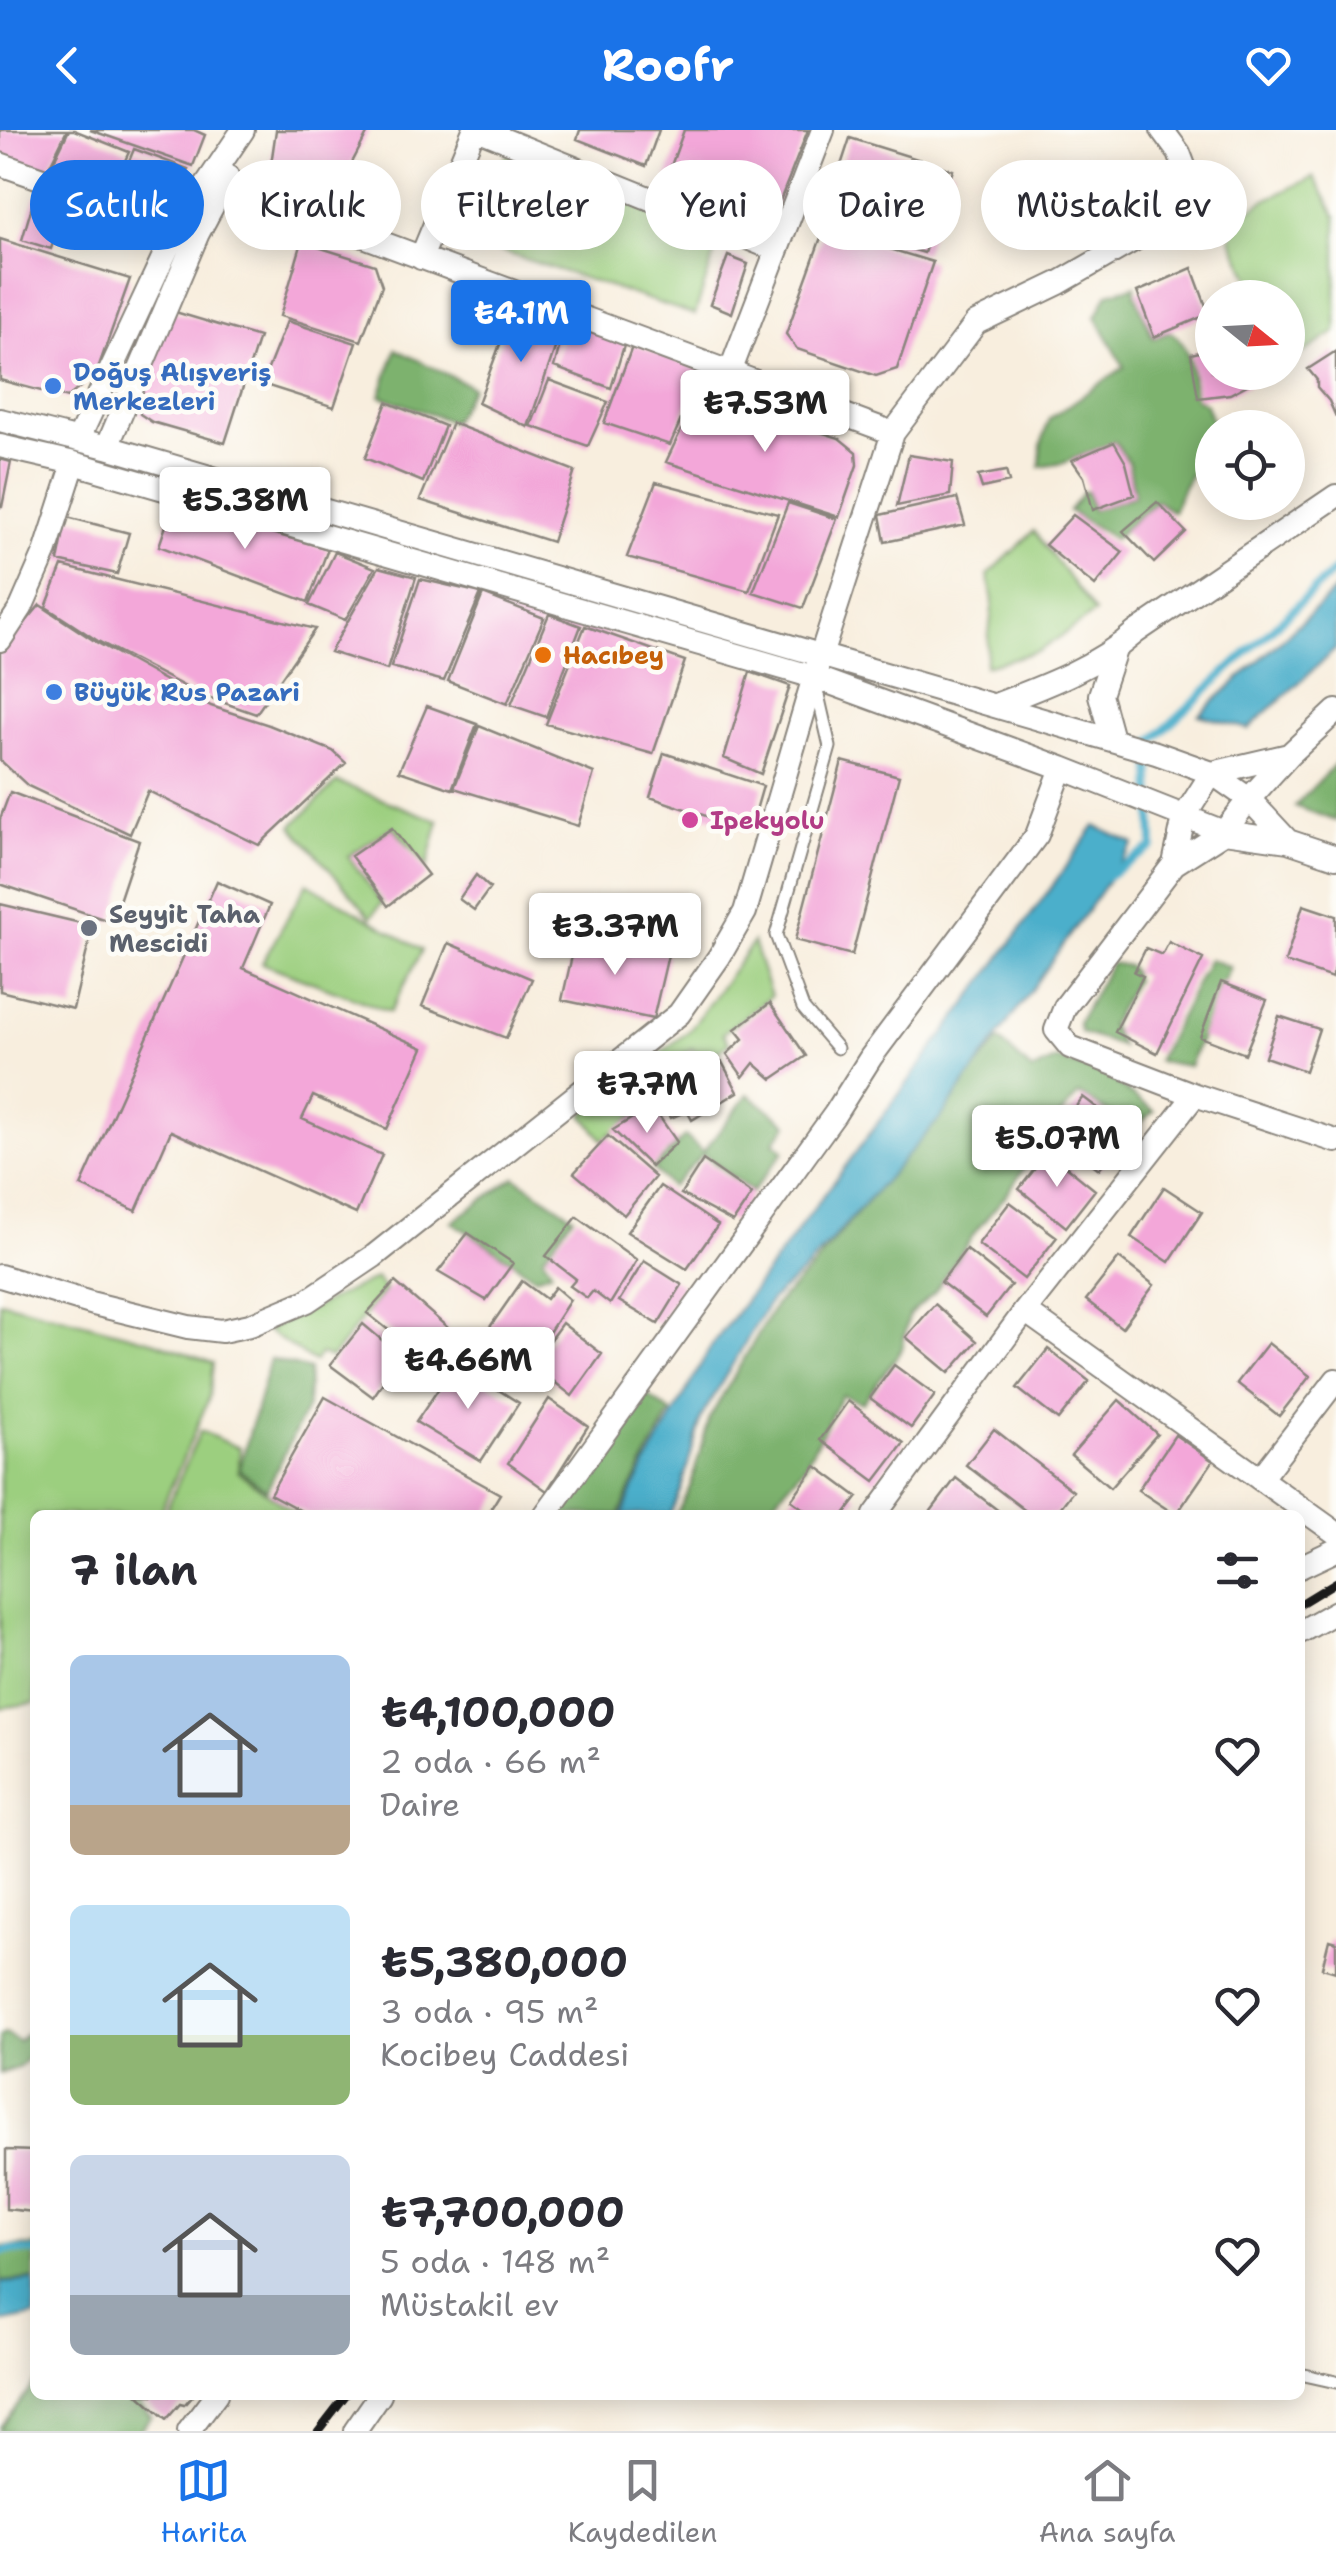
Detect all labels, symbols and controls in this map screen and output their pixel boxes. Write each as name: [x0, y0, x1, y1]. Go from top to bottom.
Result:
text: Roofr: [602, 35, 734, 95]
icon: back: [40, 38, 95, 93]
icon: heart: [1241, 38, 1296, 93]
chip: Satılık: [30, 160, 204, 250]
chip: Kiralık: [224, 160, 401, 250]
chip: Filtreler: [421, 160, 625, 250]
chip: Yeni: [645, 160, 783, 250]
chip: Daire: [803, 160, 961, 250]
chip: Müstakil ev: [981, 160, 1247, 250]
pin: ₺4.1M: [451, 280, 591, 365]
north arrow: [1195, 280, 1305, 390]
map controls: [1195, 280, 1305, 520]
text: ₺4.1M: [473, 291, 569, 334]
place label: Doğuş Alışveriş Merkezleri: [73, 355, 271, 418]
pin: ₺7.53M: [684, 370, 846, 455]
marker: Doğuş Alışveriş Merkezleri: [42, 375, 64, 397]
text: ₺7.53M: [702, 381, 828, 424]
button: locate: [1195, 410, 1305, 520]
pin: ₺5.38M: [164, 467, 326, 552]
text: ₺5.38M: [181, 478, 309, 521]
place label: Hacıbey: [563, 638, 664, 672]
marker: Hacıbey: [532, 644, 554, 666]
place label: Büyük Rus Pazari: [74, 675, 300, 709]
marker: Büyük Rus Pazari: [43, 681, 65, 703]
place label: Ipekyolu: [710, 803, 825, 837]
marker: Ipekyolu: [679, 809, 701, 831]
pin: ₺3.37M: [534, 893, 696, 978]
place label: Seyyit Taha Mescidi: [109, 897, 260, 960]
text: ₺3.37M: [551, 904, 679, 947]
marker: Seyyit Taha Mescidi: [78, 917, 100, 939]
pin: ₺7.7M: [577, 1051, 717, 1136]
text: ₺7.7M: [596, 1062, 698, 1105]
pin: ₺5.07M: [976, 1105, 1138, 1190]
text: ₺5.07M: [994, 1116, 1120, 1159]
pin: ₺4.66M: [387, 1327, 549, 1412]
text: ₺4.66M: [404, 1338, 532, 1381]
text: 7 ilan: [70, 1542, 198, 1598]
icon: filters: [1210, 1543, 1265, 1598]
text: ₺4,100,000: [380, 1684, 616, 1740]
icon: home: [150, 1695, 270, 1815]
icon: heart: [1210, 1728, 1265, 1783]
text: 2 oda · 66 m²: [380, 1740, 601, 1783]
text: Daire: [380, 1783, 460, 1826]
text: ₺5,380,000: [380, 1934, 628, 1990]
icon: home: [150, 1945, 270, 2065]
icon: heart: [1210, 1978, 1265, 2033]
text: 3 oda · 95 m²: [380, 1990, 599, 2033]
text: Kocibey Caddesi: [380, 2033, 629, 2076]
text: ₺7,700,000: [380, 2184, 625, 2240]
icon: home: [150, 2195, 270, 2315]
icon: heart: [1210, 2228, 1265, 2283]
text: 5 oda · 148 m²: [380, 2240, 610, 2283]
text: Müstakil ev: [380, 2283, 559, 2326]
tab: Harita: [161, 2453, 247, 2551]
tab: Kaydedilen: [568, 2453, 718, 2551]
tab: Ana sayfa: [1039, 2453, 1175, 2551]

